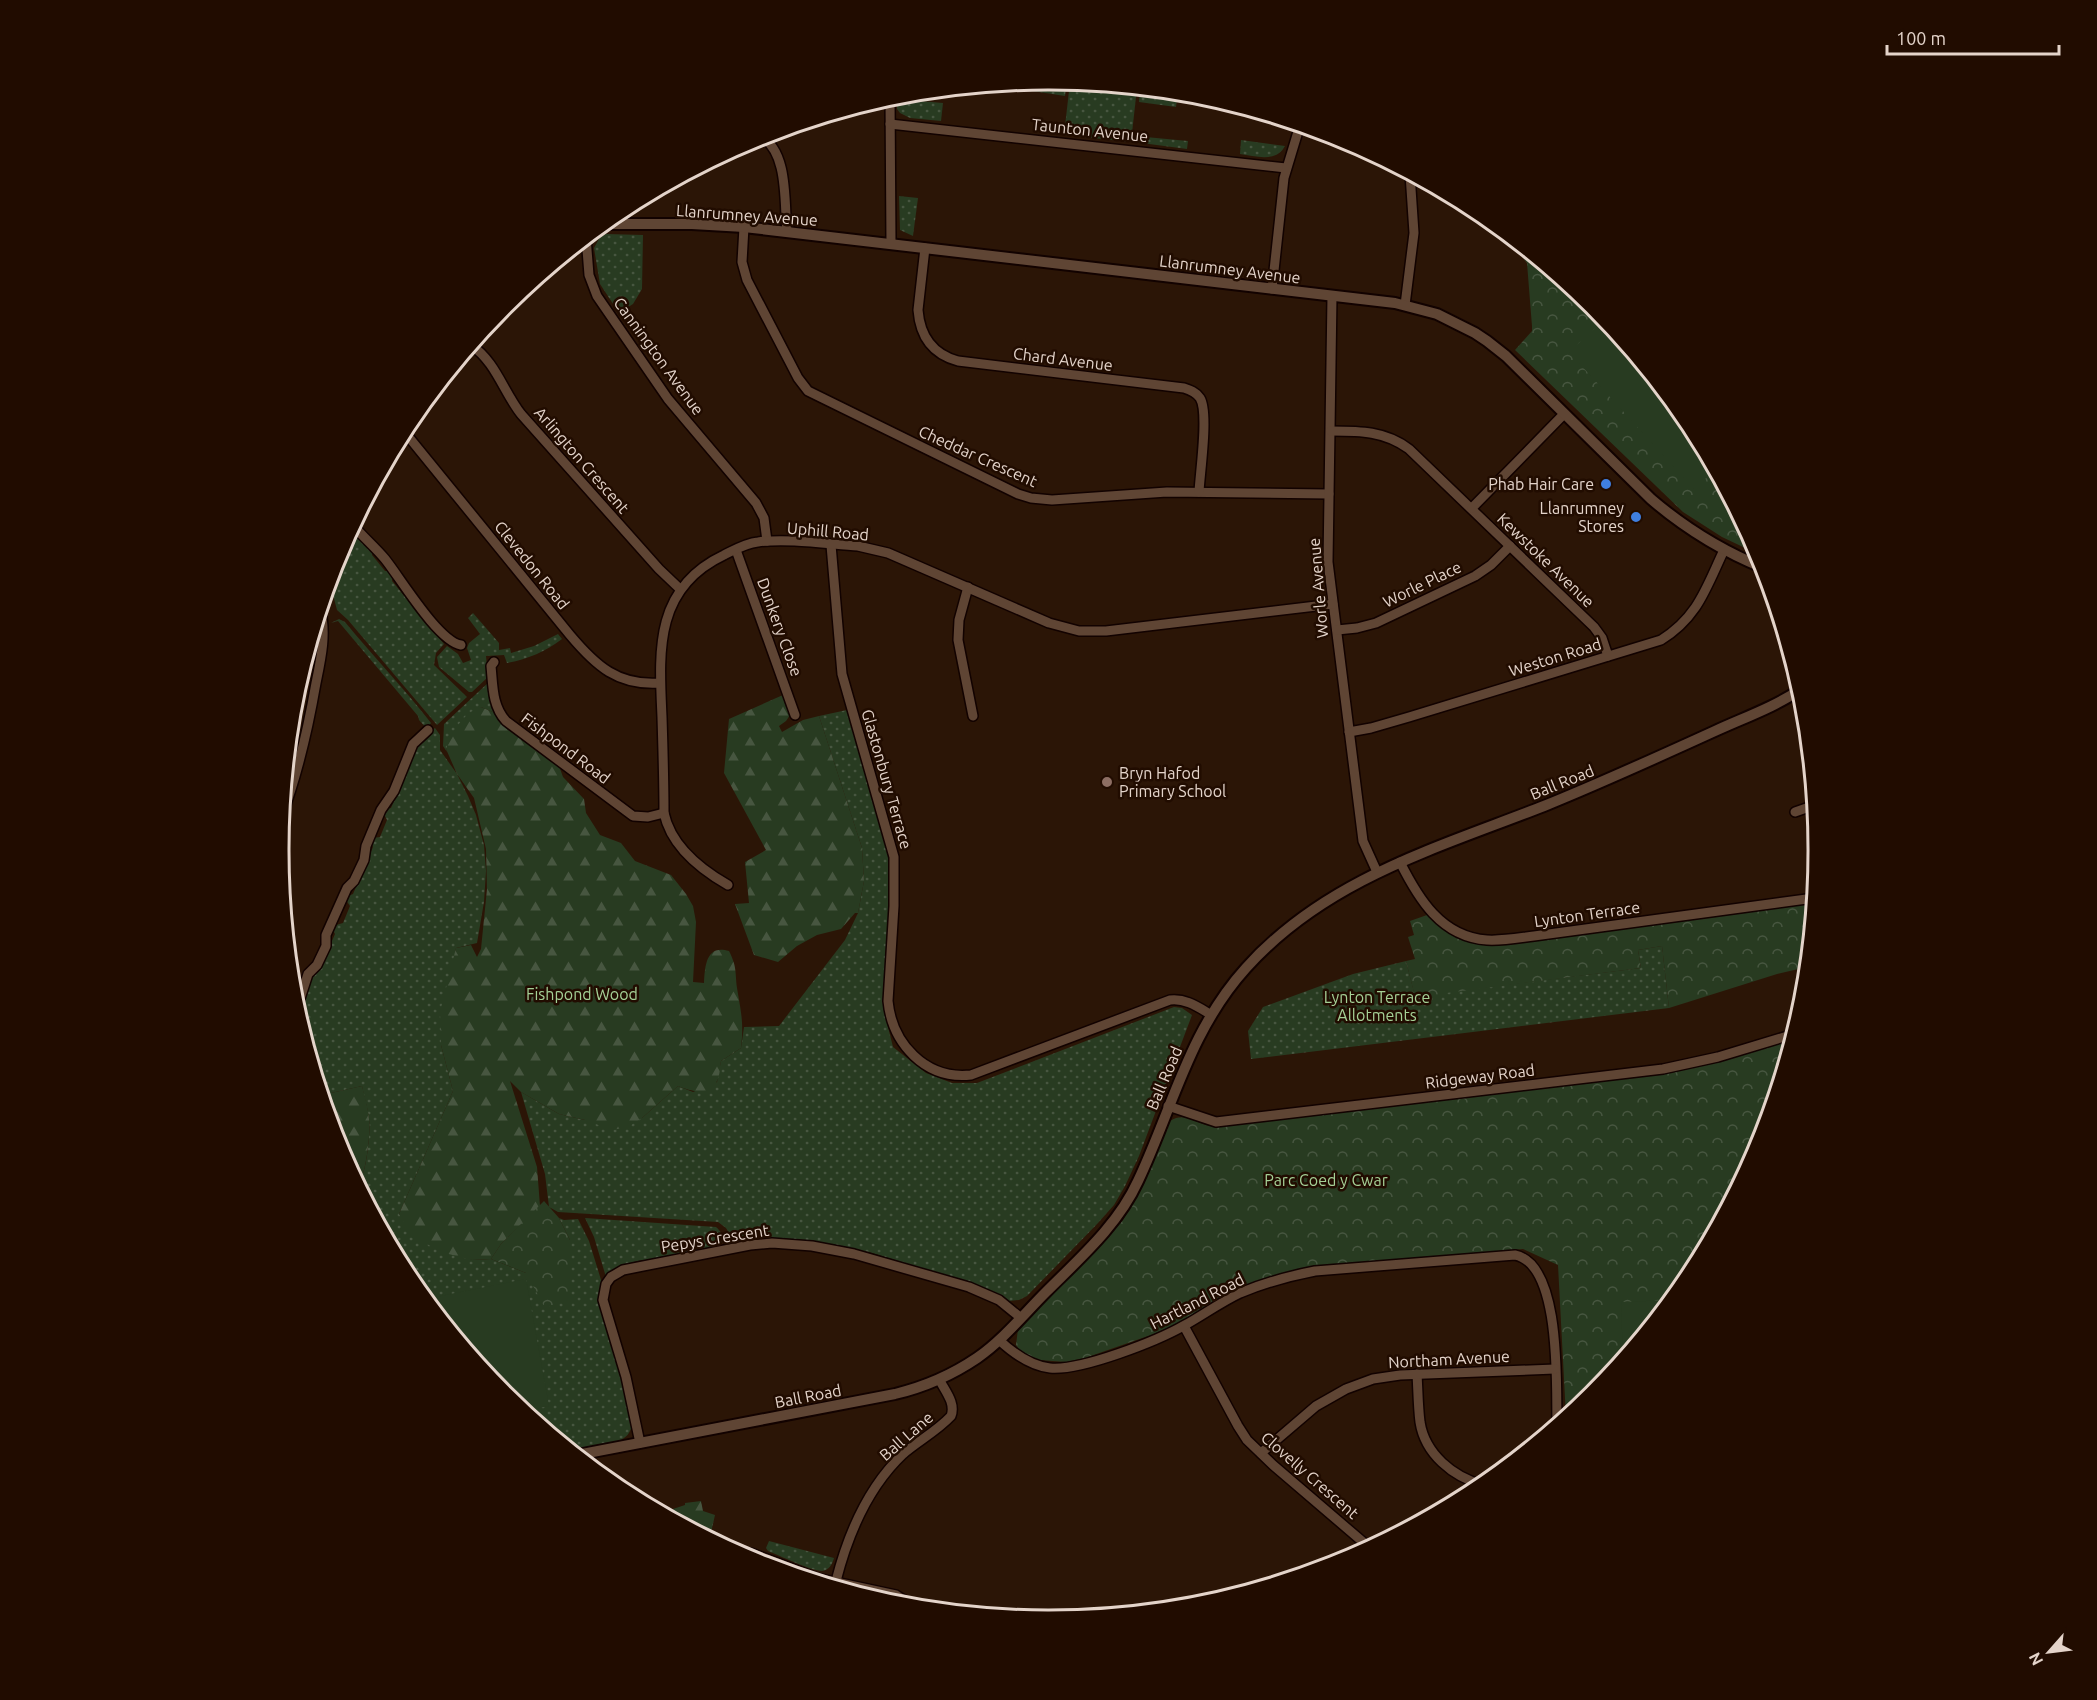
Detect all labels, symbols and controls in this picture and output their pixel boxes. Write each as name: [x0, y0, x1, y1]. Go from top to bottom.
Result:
scale bar: [1887, 18, 2060, 56]
text: 100 m: [1896, 28, 1946, 48]
street label: Taunton Avenue: [1031, 115, 1149, 145]
street label: Llanrumney Avenue: [676, 201, 818, 229]
street label: Llanrumney Avenue: [1158, 251, 1302, 287]
street label: Cannington Avenue: [610, 294, 708, 418]
street label: Chard Avenue: [1012, 344, 1114, 374]
street label: Arlington Crescent: [531, 403, 633, 517]
street label: Cheddar Crescent: [916, 422, 1041, 490]
place label: Phab Hair Care: [1488, 475, 1594, 493]
marker: Phab Hair Care: [1599, 477, 1613, 491]
place label: Llanrumney Stores: [1540, 499, 1624, 535]
street label: Kewstoke Avenue: [1494, 509, 1598, 611]
marker: Llanrumney Stores: [1629, 510, 1643, 524]
street label: Clevedon Road: [491, 517, 573, 613]
street label: Uphill Road: [786, 518, 870, 544]
street label: Worle Avenue: [1305, 537, 1331, 639]
street label: Worle Place: [1380, 557, 1464, 611]
street label: Dunkery Close: [754, 575, 806, 679]
street label: Weston Road: [1507, 634, 1603, 680]
street label: Glastonbury Terrace: [858, 707, 916, 851]
street label: Fishpond Road: [518, 709, 614, 787]
street label: Ball Road: [1527, 761, 1597, 803]
place label: Bryn Hafod Primary School: [1119, 764, 1226, 800]
marker: Bryn Hafod Primary School: [1100, 775, 1114, 789]
street label: Lynton Terrace: [1533, 898, 1641, 930]
park label: Fishpond Wood: [526, 985, 638, 1003]
park label: Lynton Terrace Allotments: [1324, 988, 1430, 1024]
street label: Ball Road: [1143, 1044, 1185, 1112]
street label: Ridgeway Road: [1424, 1060, 1536, 1092]
park label: Parc Coed y Cwar: [1264, 1171, 1388, 1189]
street label: Pepys Crescent: [660, 1220, 771, 1255]
street label: Hartland Road: [1147, 1270, 1247, 1332]
street label: Northam Avenue: [1388, 1347, 1510, 1371]
street label: Ball Road: [773, 1381, 843, 1411]
street label: Ball Lane: [876, 1408, 936, 1464]
street label: Clovelly Crescent: [1258, 1428, 1363, 1523]
north arrow: [2019, 1622, 2079, 1682]
text: N: [2025, 1650, 2047, 1669]

